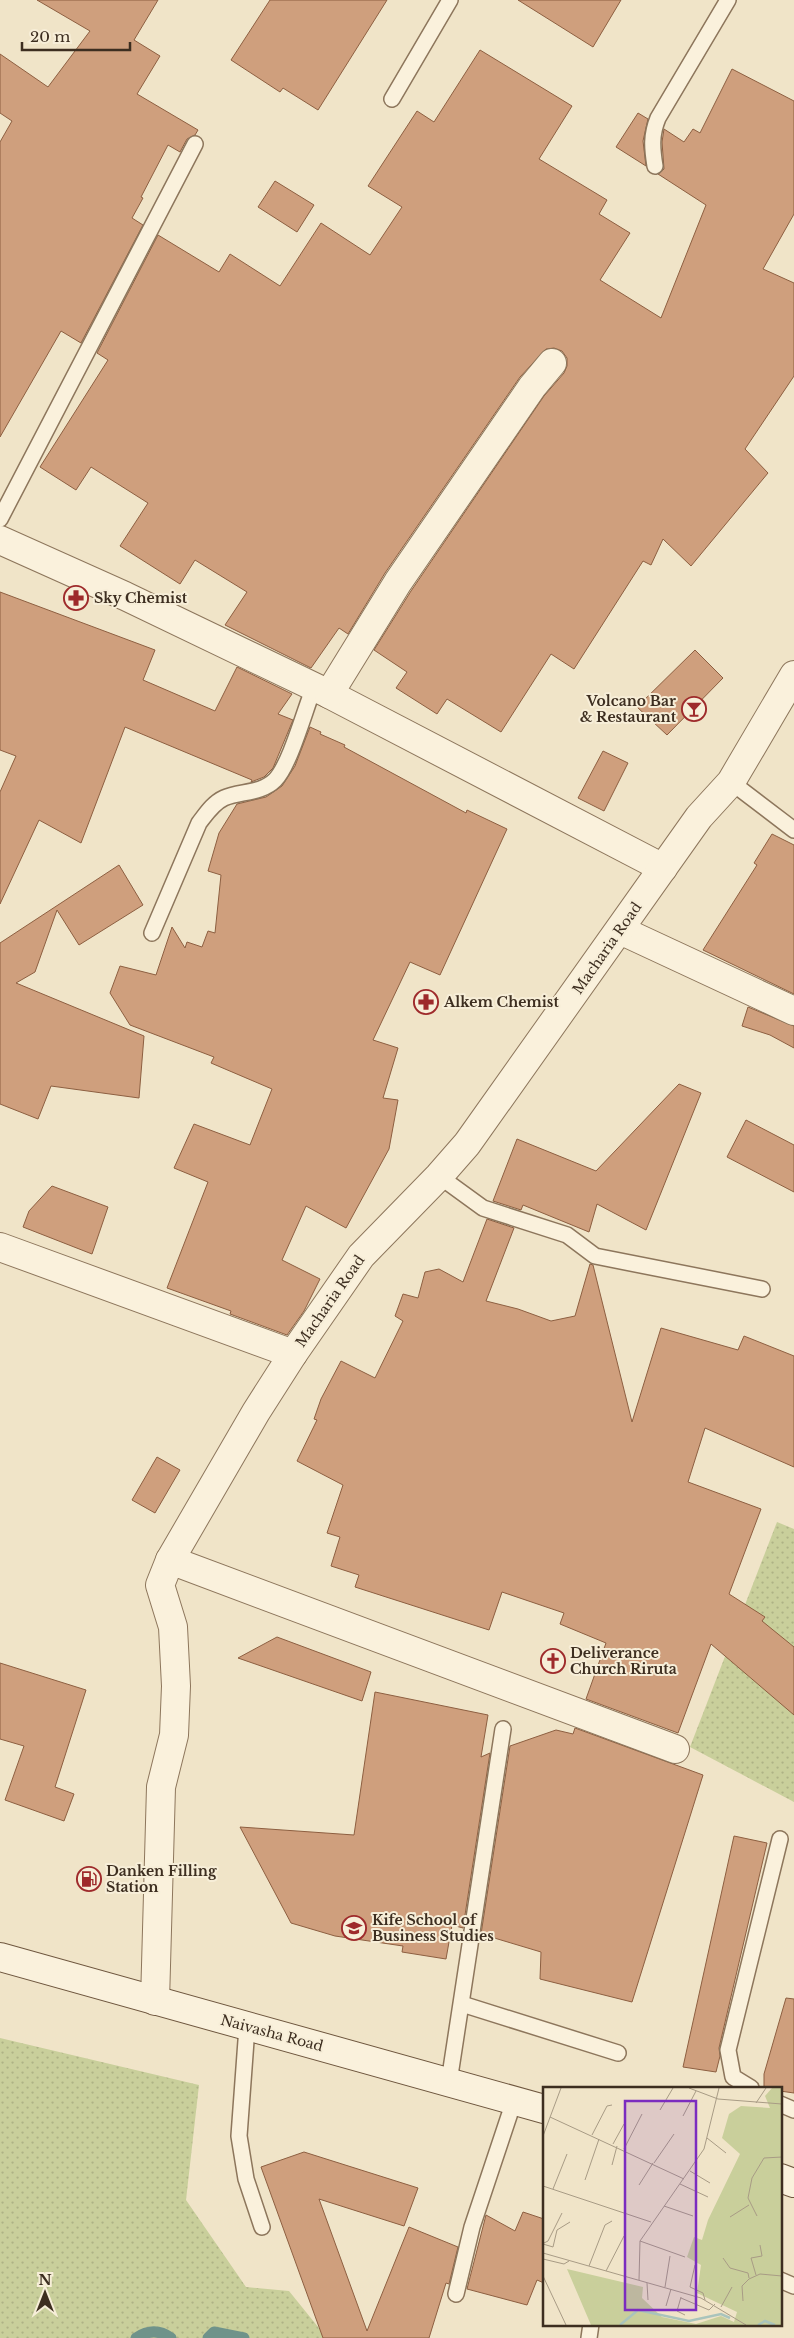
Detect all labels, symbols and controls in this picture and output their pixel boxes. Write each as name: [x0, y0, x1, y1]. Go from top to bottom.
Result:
scale bar: [22, 20, 130, 52]
text: 20 m: [30, 27, 70, 46]
pharmacy icon: Sky Chemist: [63, 585, 89, 611]
place label: Sky Chemist: [94, 589, 188, 607]
place label: Volcano Bar & Restaurant: [580, 692, 677, 726]
bar icon: Volcano Bar & Restaurant: [681, 696, 707, 722]
street label: Macharia Road: [569, 898, 646, 997]
pharmacy icon: Alkem Chemist: [413, 989, 439, 1015]
place label: Alkem Chemist: [443, 993, 559, 1011]
street label: Macharia Road: [292, 1251, 369, 1350]
place label: Deliverance Church Riruta: [570, 1644, 677, 1678]
church icon: Deliverance Church Riruta: [540, 1648, 566, 1674]
place label: Danken Filling Station: [106, 1862, 217, 1896]
fuel station icon: Danken Filling Station: [76, 1866, 102, 1892]
place label: Kife School of Business Studies: [372, 1911, 494, 1945]
school or university icon: Kife School of Business Studies: [341, 1915, 367, 1941]
street label: Naivasha Road: [219, 2011, 326, 2055]
inset map: [543, 2087, 782, 2326]
north arrow: [20, 2268, 70, 2318]
text: N: [38, 2271, 52, 2289]

